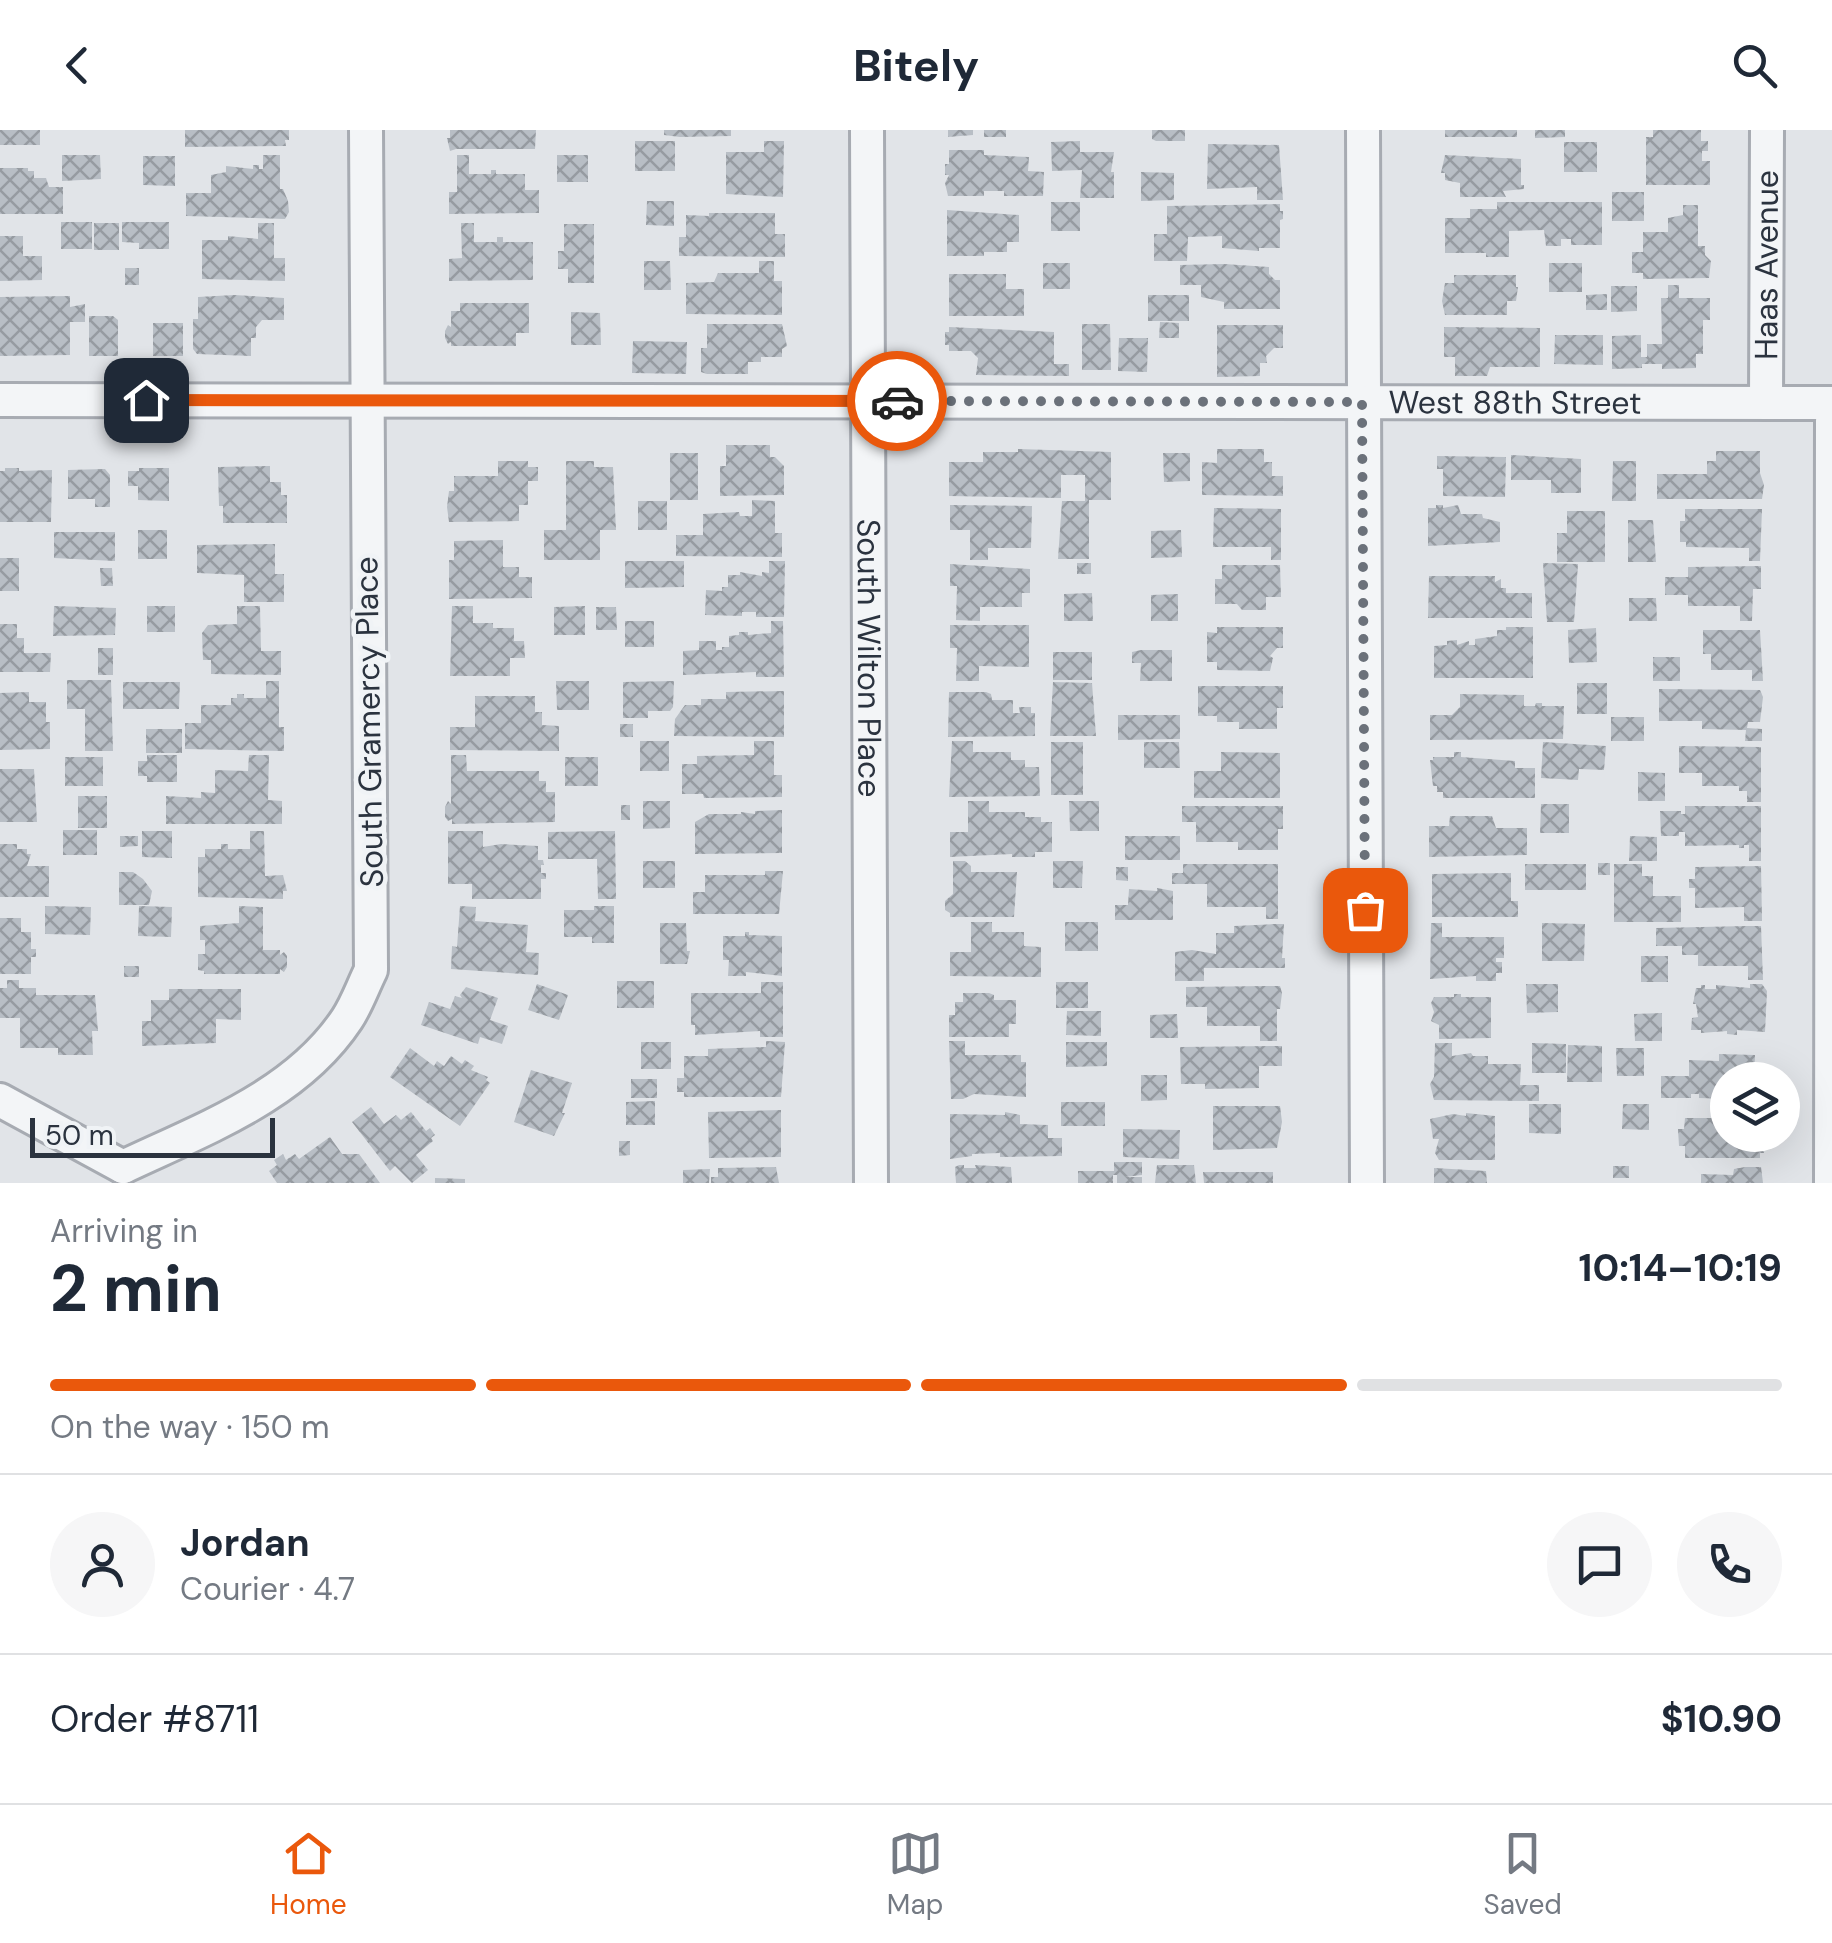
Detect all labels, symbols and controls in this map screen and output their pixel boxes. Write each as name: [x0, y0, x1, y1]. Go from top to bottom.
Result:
text: Bitely: [853, 36, 979, 95]
icon: back: [50, 38, 105, 93]
icon: search: [1727, 38, 1782, 93]
street label: Haas Avenue: [1745, 170, 1788, 360]
courier: [847, 351, 947, 451]
pin: [104, 358, 189, 443]
icon: home: [119, 373, 174, 428]
icon: car: [870, 374, 925, 429]
street label: West 88th Street: [1388, 381, 1642, 424]
street label: South Wilton Place: [847, 519, 891, 797]
street label: South Gramercy Place: [345, 556, 393, 888]
pin: [1323, 868, 1408, 953]
icon: bag: [1338, 883, 1393, 938]
map controls: [1710, 1062, 1800, 1152]
button: layers: [1710, 1062, 1800, 1152]
scale bar: [30, 1113, 275, 1158]
text: 50 m: [45, 1117, 114, 1154]
text: Arriving in: [50, 1210, 198, 1252]
text: 10:14–10:19: [1579, 1243, 1782, 1293]
text: 2 min: [50, 1247, 222, 1331]
text: On the way · 150 m: [50, 1406, 330, 1448]
button: person: [50, 1512, 155, 1617]
button: chat: [1547, 1512, 1652, 1617]
button: phone: [1677, 1512, 1782, 1617]
text: Jordan: [180, 1518, 310, 1568]
text: Courier · 4.7: [180, 1568, 355, 1610]
text: Order #8711: [50, 1694, 259, 1744]
text: $10.90: [1661, 1694, 1782, 1744]
tab: Home: [270, 1826, 347, 1923]
tab: Map: [887, 1826, 943, 1923]
tab: Saved: [1483, 1826, 1562, 1923]

